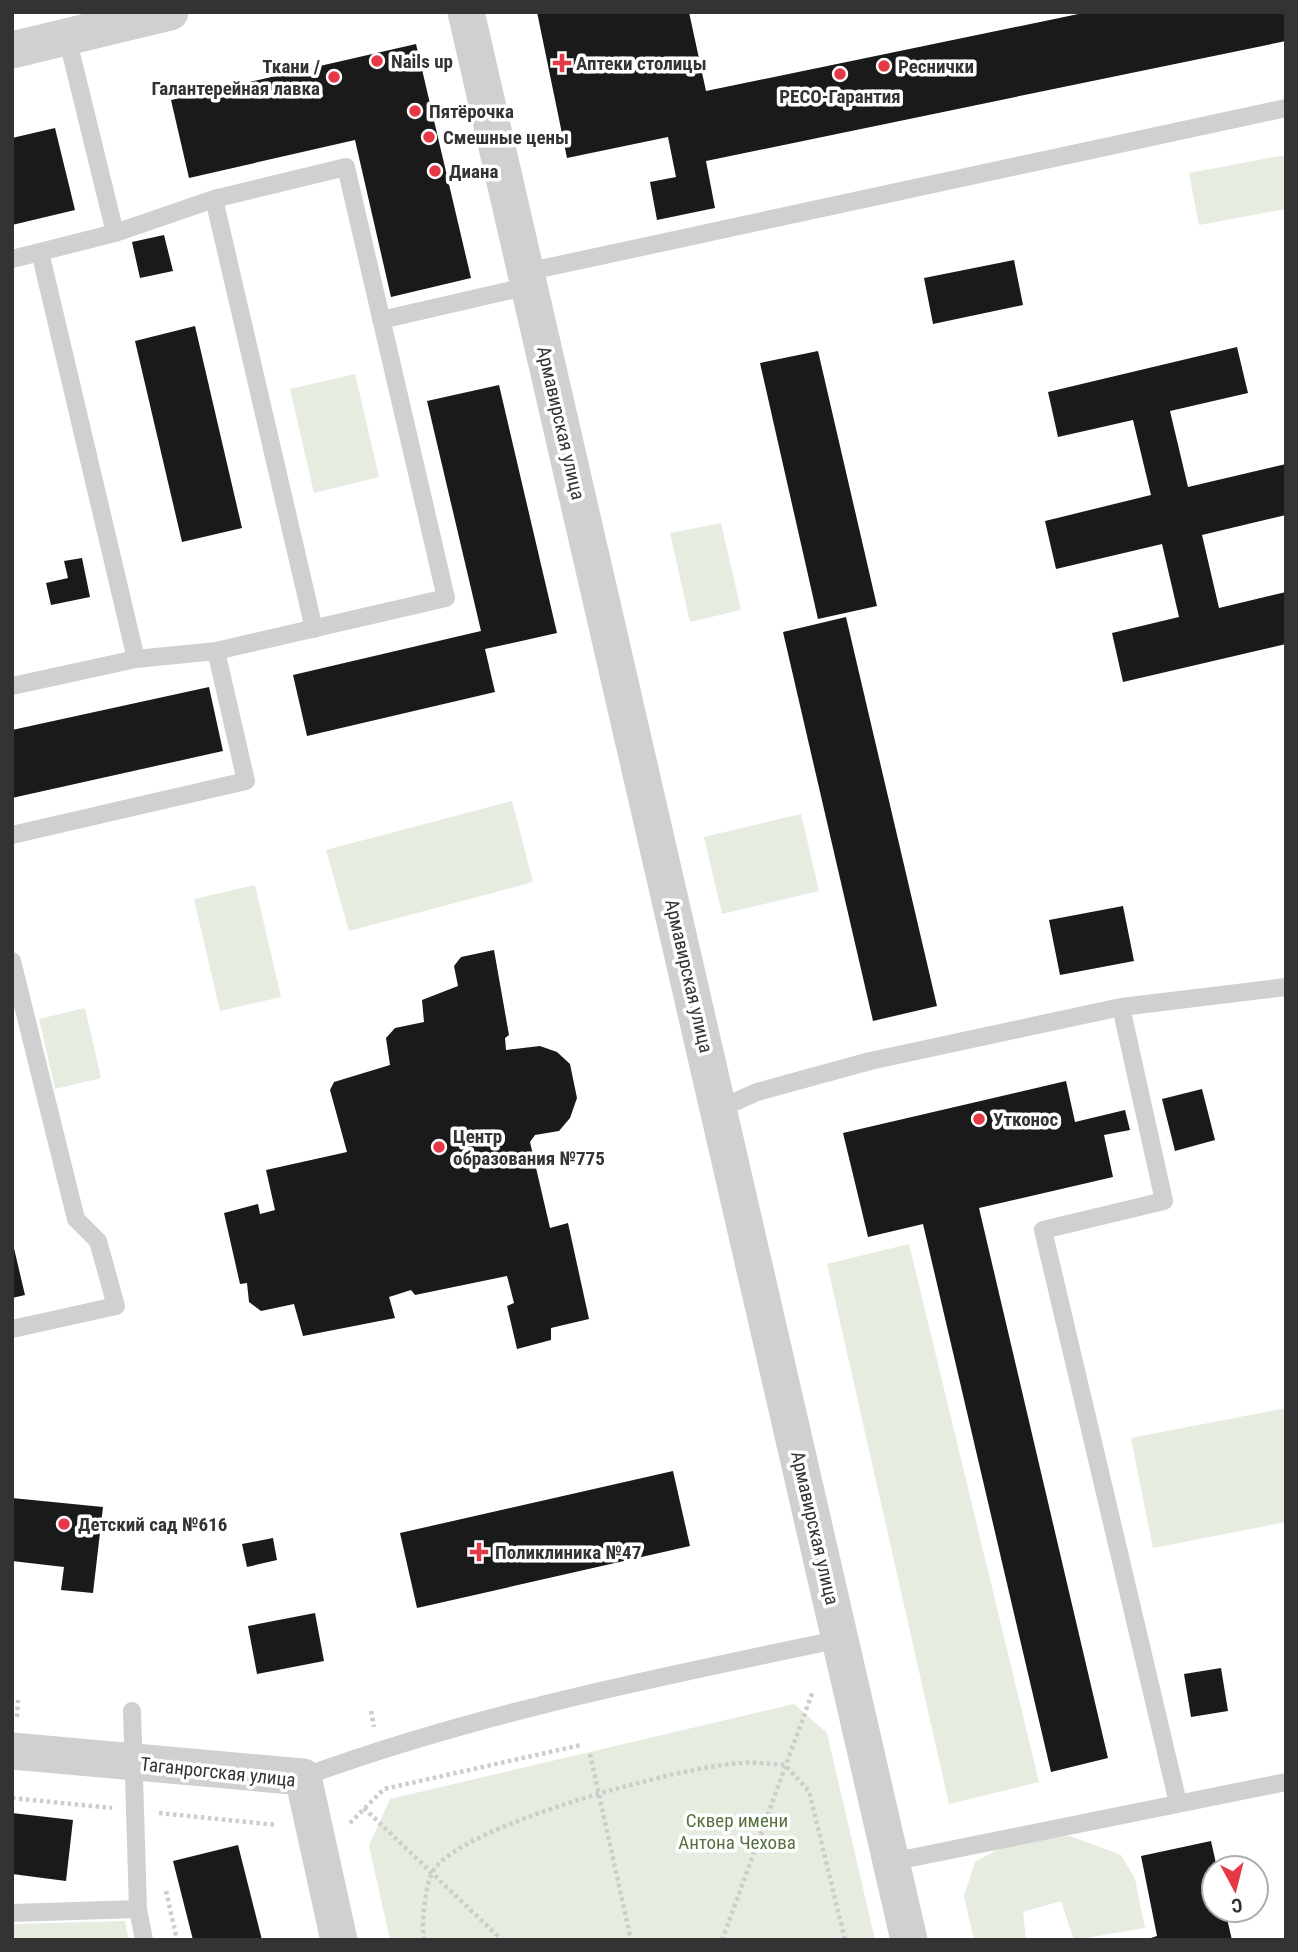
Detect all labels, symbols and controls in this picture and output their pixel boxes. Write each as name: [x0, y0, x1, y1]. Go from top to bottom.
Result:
place label: Nails up: [391, 50, 453, 73]
place label: Аптеки столицы: [576, 52, 707, 75]
marker: Nails up: [369, 53, 385, 69]
place label: Ткани / Галантерейная лавка: [152, 55, 320, 100]
marker: Аптеки столицы: [554, 55, 570, 71]
place label: Реснички: [898, 55, 974, 78]
marker: Реснички: [876, 58, 892, 74]
marker: РЕСО-Гарантия: [832, 66, 848, 82]
marker: Ткани / Галантерейная лавка: [326, 69, 342, 85]
place label: РЕСО-Гарантия: [779, 85, 901, 108]
place label: Пятёрочка: [429, 100, 514, 123]
marker: Пятёрочка: [407, 103, 423, 119]
place label: Смешные цены: [443, 126, 569, 149]
marker: Смешные цены: [421, 129, 437, 145]
place label: Диана: [449, 160, 498, 183]
marker: Диана: [427, 163, 443, 179]
street label: Армавирская улица: [532, 344, 590, 502]
street label: Армавирская улица: [660, 897, 718, 1055]
place label: Утконос: [993, 1108, 1059, 1131]
marker: Утконос: [971, 1111, 987, 1127]
place label: Центр образования №775: [453, 1125, 605, 1170]
marker: Центр образования №775: [431, 1139, 447, 1155]
street label: Армавирская улица: [786, 1449, 844, 1607]
place label: Детский сад №616: [78, 1513, 227, 1536]
marker: Детский сад №616: [56, 1516, 72, 1532]
place label: Поликлиника №47: [495, 1541, 641, 1564]
marker: Поликлиника №47: [469, 1542, 489, 1562]
street label: Таганрогская улица: [139, 1752, 297, 1792]
park label: Сквер имени Антона Чехова: [678, 1809, 796, 1854]
north arrow: [1200, 1854, 1270, 1924]
text: С: [1230, 1893, 1244, 1917]

